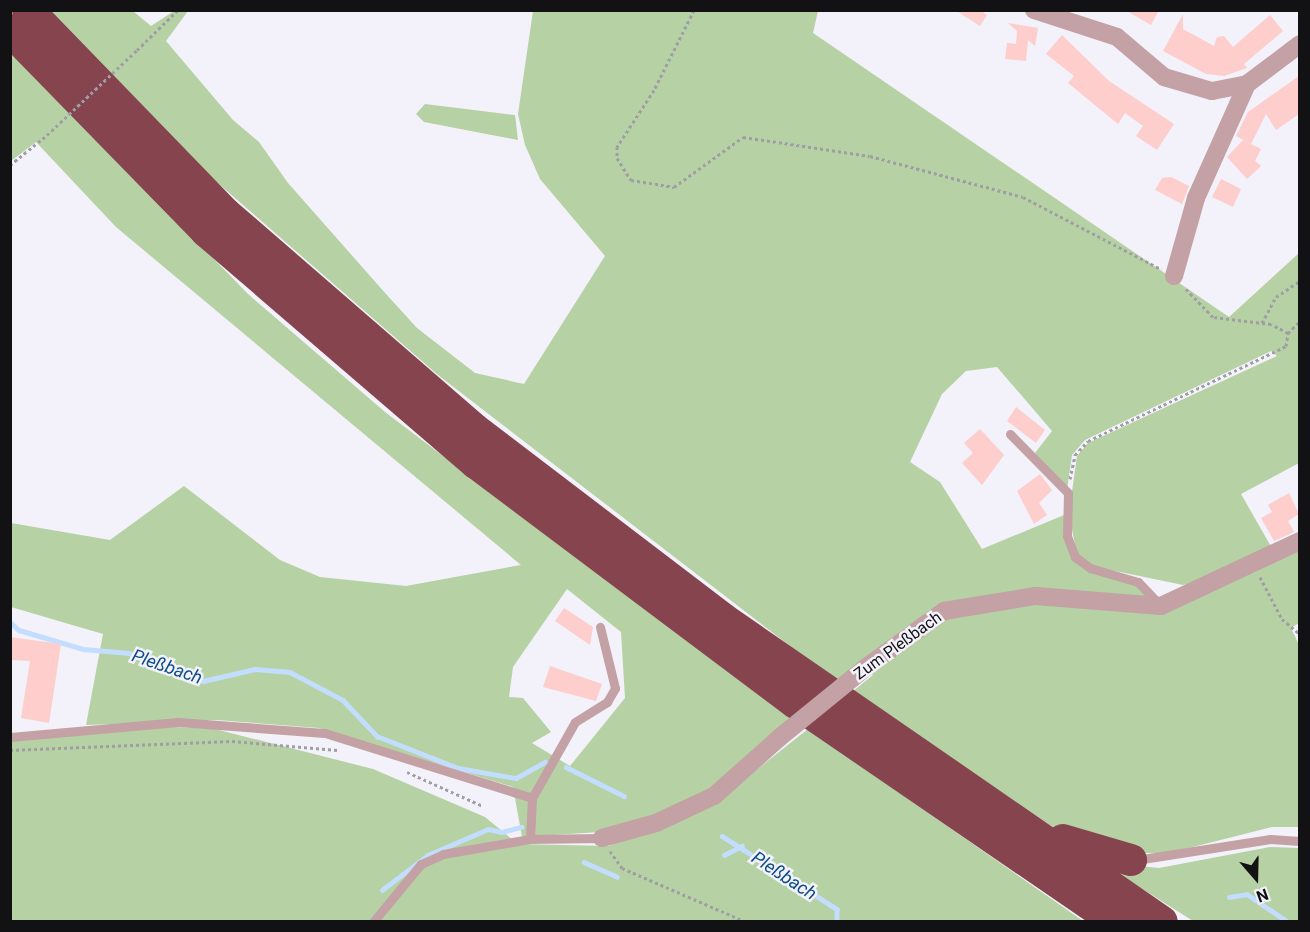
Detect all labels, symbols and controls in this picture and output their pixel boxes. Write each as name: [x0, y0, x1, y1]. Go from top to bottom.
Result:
street label: Zum Pleßbach: [851, 608, 945, 684]
water label: Pleßbach: [129, 645, 205, 689]
water label: Pleßbach: [748, 847, 820, 905]
north arrow: [1226, 848, 1286, 908]
text: N: [1254, 885, 1271, 906]

